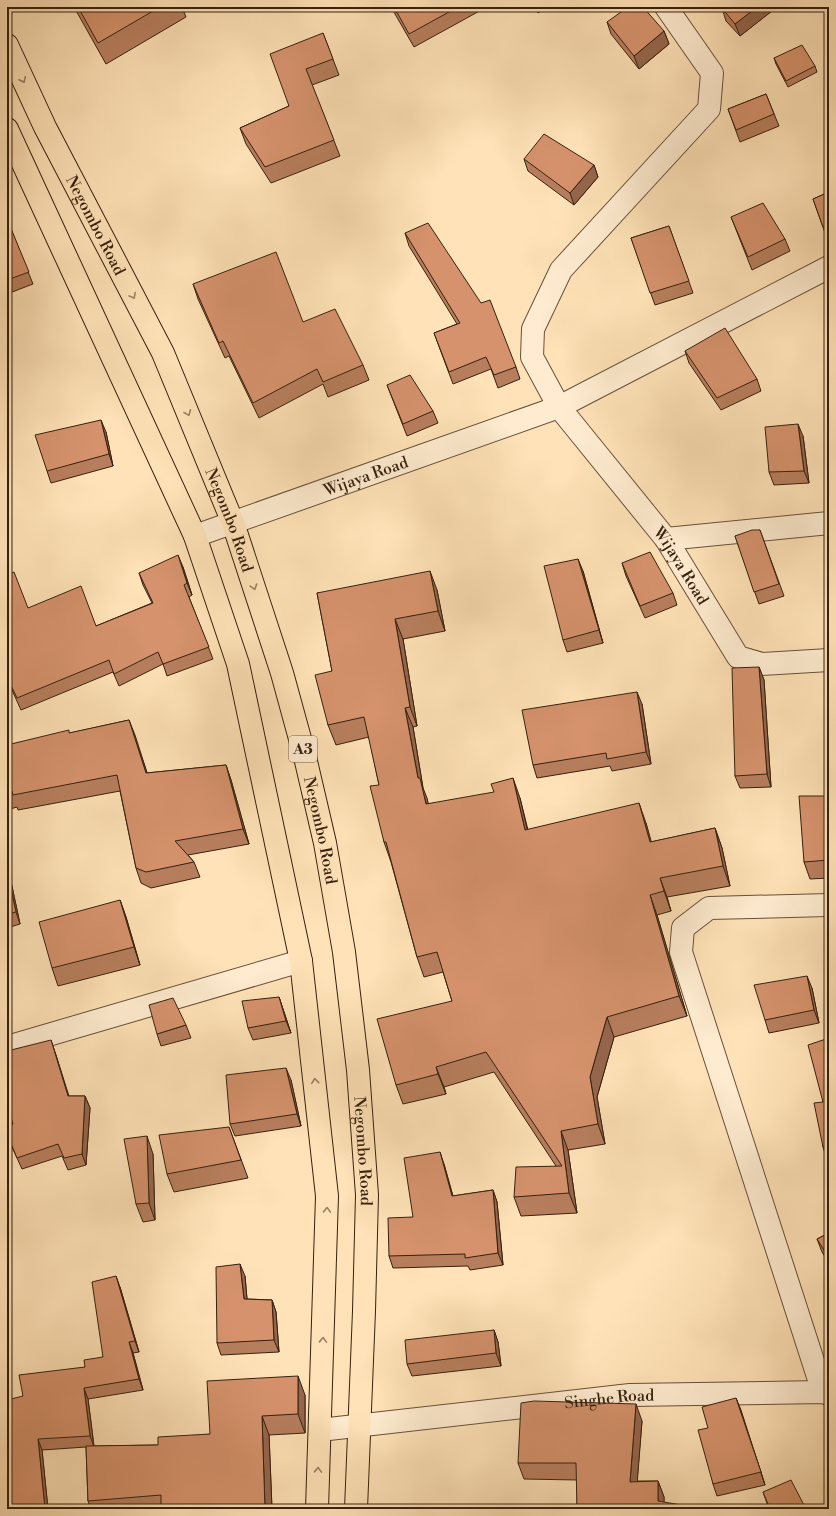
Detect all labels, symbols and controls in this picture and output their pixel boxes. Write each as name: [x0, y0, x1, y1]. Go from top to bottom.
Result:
one-way arrow: [18, 76, 26, 83]
street label: Negombo Road: [61, 172, 130, 279]
one-way arrow: [128, 292, 136, 299]
one-way arrow: [183, 410, 191, 417]
street label: Wijaya Road: [320, 452, 411, 501]
street label: Negombo Road: [200, 465, 257, 575]
street label: Wijaya Road: [648, 522, 713, 609]
one-way arrow: [249, 583, 258, 590]
road number: A3: [289, 736, 317, 762]
street label: Negombo Road: [299, 775, 341, 886]
one-way arrow: [310, 1078, 319, 1084]
street label: Negombo Road: [349, 1096, 376, 1206]
one-way arrow: [323, 1207, 331, 1213]
one-way arrow: [318, 1337, 327, 1343]
street label: Singhe Road: [563, 1386, 654, 1413]
one-way arrow: [314, 1467, 323, 1473]

